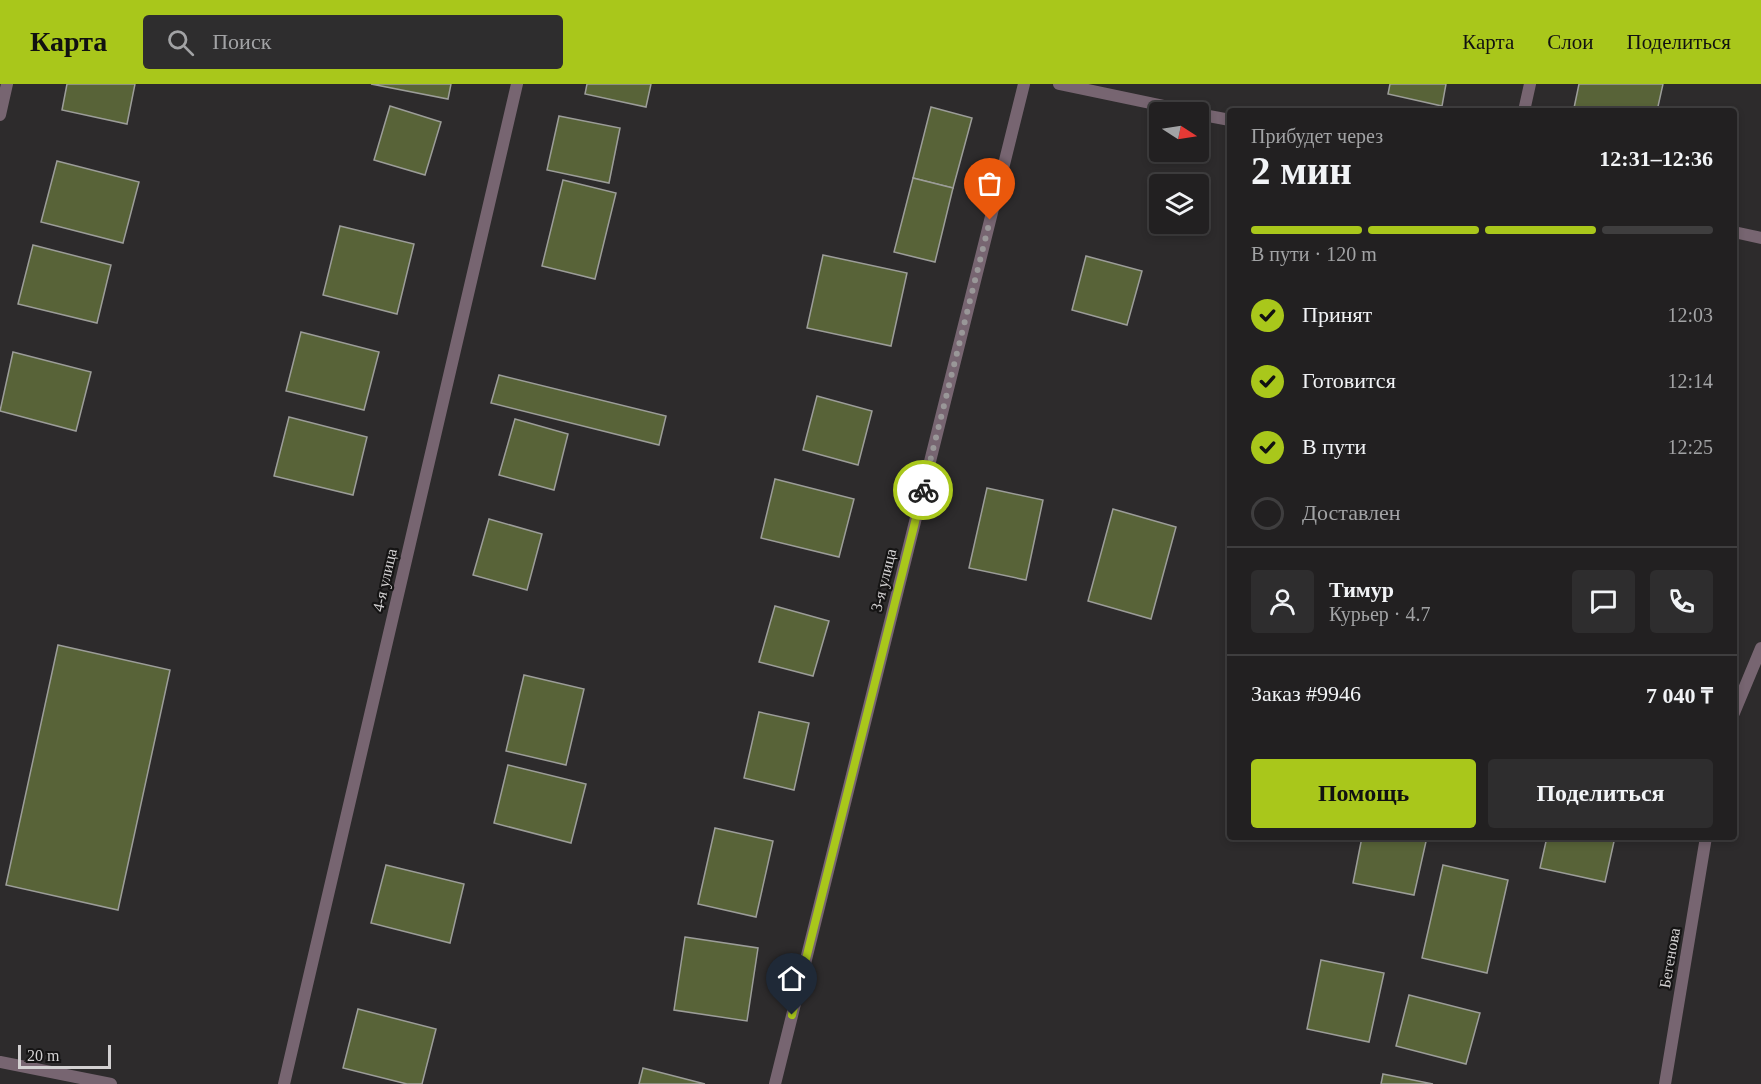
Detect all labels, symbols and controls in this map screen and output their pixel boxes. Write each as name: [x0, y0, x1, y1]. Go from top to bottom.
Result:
search box: [143, 15, 563, 69]
text: Карта: [30, 26, 107, 57]
icon: search: [164, 26, 197, 59]
text: Поиск: [212, 29, 271, 54]
text: Карта: [1462, 30, 1514, 54]
text: Слои: [1547, 30, 1593, 54]
text: Поделиться: [1626, 30, 1731, 54]
north arrow: [1149, 102, 1209, 162]
map controls: [1149, 102, 1209, 234]
text: Прибудет через: [1251, 125, 1383, 147]
text: 12:31–12:36: [1599, 146, 1713, 171]
text: 2 мин: [1251, 149, 1352, 192]
pin: [964, 158, 1015, 220]
icon: bag: [973, 167, 1006, 200]
button: layers: [1149, 174, 1209, 234]
text: В пути · 120 m: [1251, 243, 1377, 265]
icon: check: [1251, 299, 1284, 332]
text: Принят: [1302, 302, 1372, 327]
text: 12:03: [1667, 304, 1713, 326]
icon: check: [1251, 365, 1284, 398]
text: Готовится: [1302, 368, 1396, 393]
text: 12:14: [1667, 370, 1713, 392]
icon: check: [1251, 431, 1284, 464]
text: В пути: [1302, 434, 1366, 459]
text: 12:25: [1667, 436, 1713, 458]
courier: [893, 460, 953, 520]
icon: bike: [907, 474, 940, 507]
text: Доставлен: [1302, 500, 1401, 525]
street label: 4-я улица: [369, 547, 401, 614]
street label: 3-я улица: [867, 547, 900, 614]
button: person: [1251, 570, 1314, 633]
button: chat: [1572, 570, 1635, 633]
button: phone: [1650, 570, 1713, 633]
text: Тимур: [1329, 577, 1394, 602]
text: Курьер · 4.7: [1329, 603, 1431, 625]
text: Заказ #9946: [1251, 681, 1361, 706]
text: 7 040 ₸: [1646, 683, 1713, 708]
button: Помощь: [1251, 759, 1476, 828]
button: Поделиться: [1488, 759, 1713, 828]
street label: Бегенова: [1656, 927, 1683, 989]
pin: [766, 953, 817, 1015]
icon: home: [775, 962, 808, 995]
scale bar: [18, 1042, 111, 1070]
text: 20 m: [27, 1047, 59, 1064]

